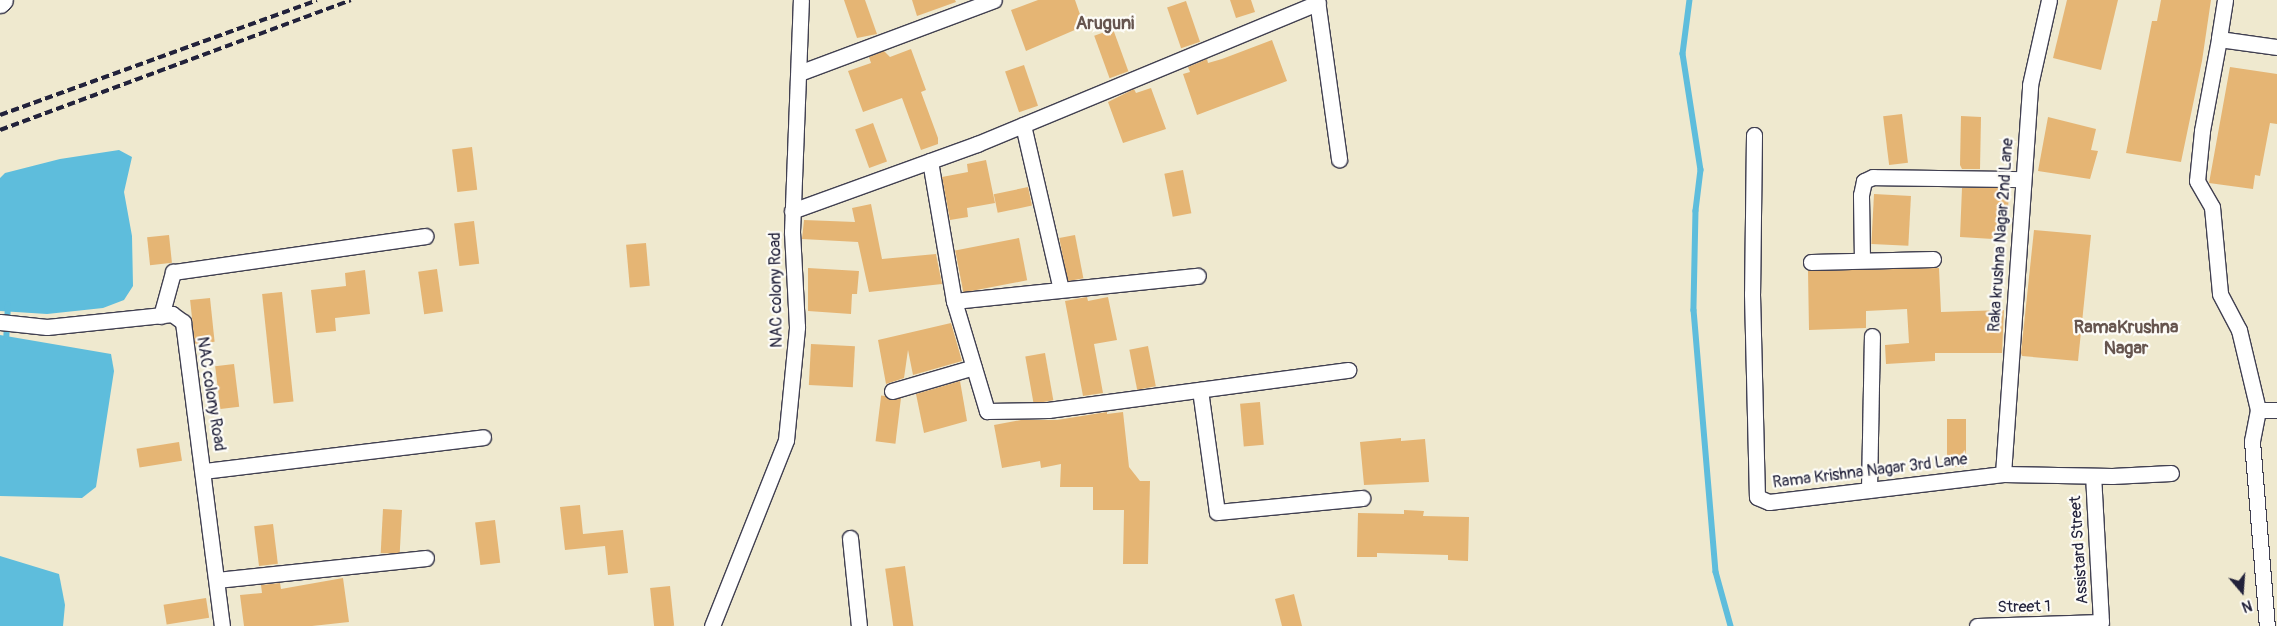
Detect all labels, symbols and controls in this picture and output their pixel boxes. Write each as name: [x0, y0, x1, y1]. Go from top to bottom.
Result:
district label: Aruguni: [1076, 13, 1134, 35]
street label: Raka krushna Nagar 2nd Lane: [1985, 137, 2017, 333]
street label: NAC colony Road: [765, 232, 787, 348]
district label: RamaKrushna Nagar: [2074, 318, 2178, 360]
street label: NAC colony Road: [192, 335, 230, 453]
street label: Rama Krishna Nagar 3rd Lane: [1771, 450, 1969, 492]
street label: Assistard Street: [2066, 495, 2092, 605]
north arrow: [2217, 566, 2267, 616]
text: N: [2240, 596, 2254, 615]
street label: Street 1: [1997, 597, 2051, 617]

